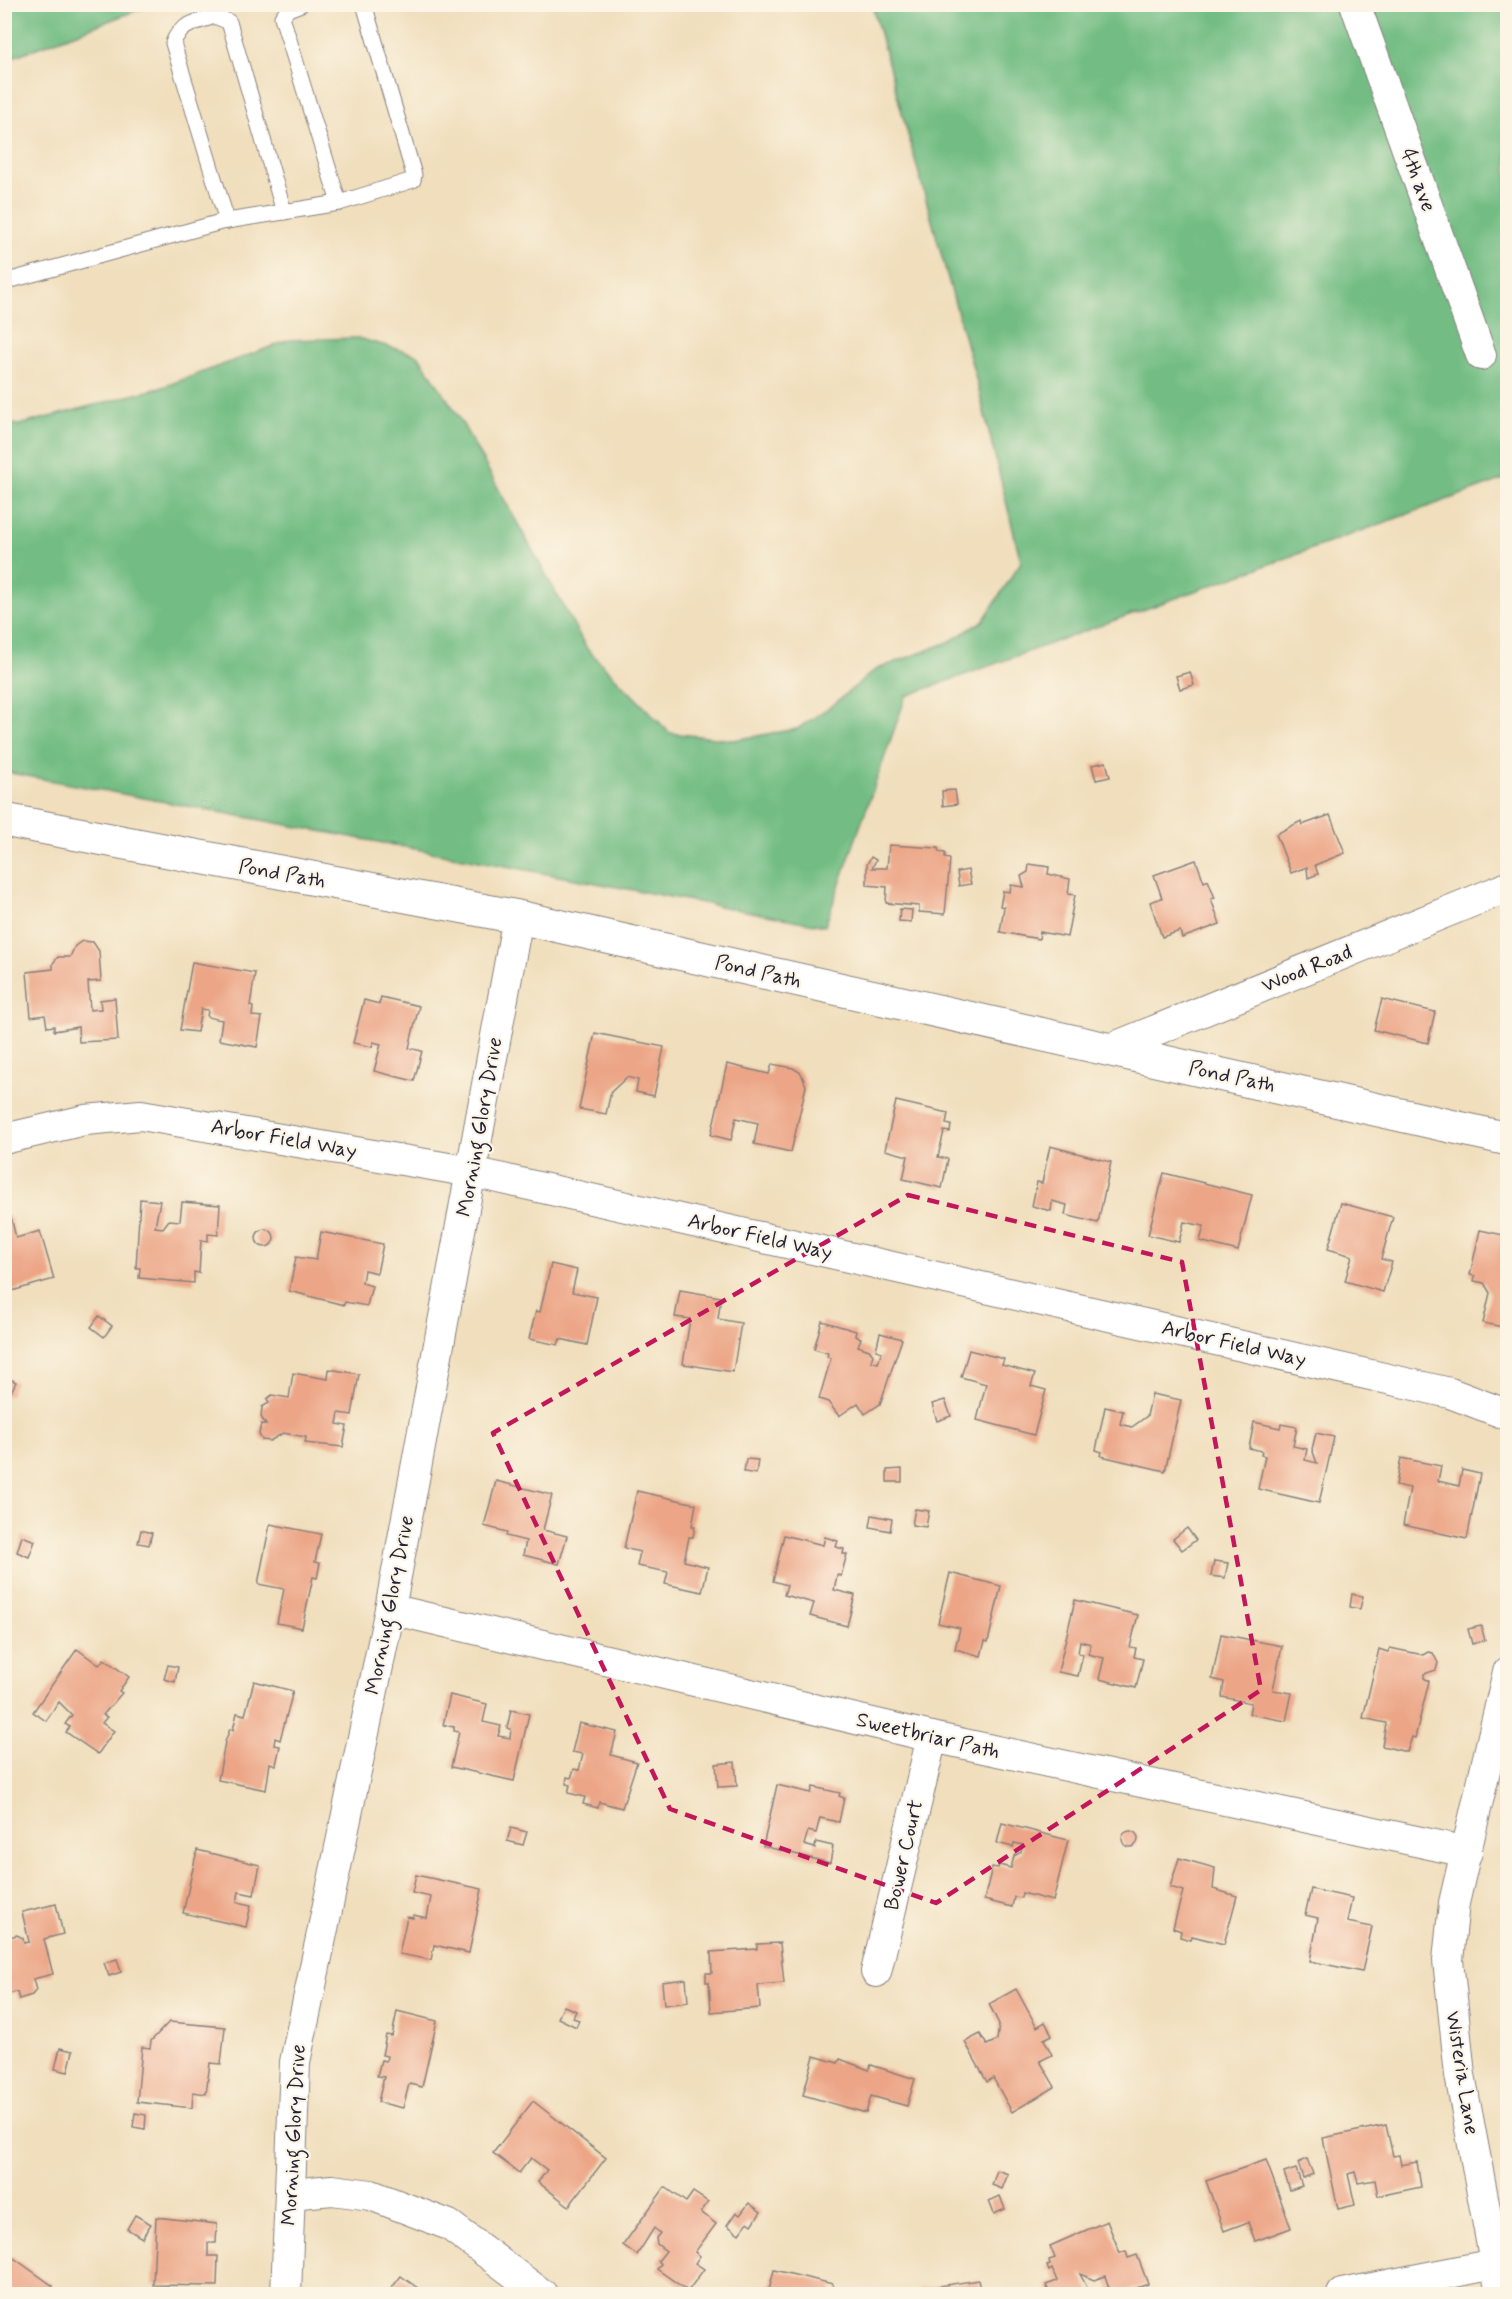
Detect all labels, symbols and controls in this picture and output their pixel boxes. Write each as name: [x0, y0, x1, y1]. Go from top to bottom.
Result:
street label: 4th ave: [1394, 144, 1442, 216]
street label: Pond Path: [236, 853, 328, 895]
street label: Wood Road: [1258, 938, 1356, 1000]
street label: Pond Path: [712, 948, 804, 996]
street label: Morning Glory Drive: [450, 1035, 512, 1219]
street label: Pond Path: [1186, 1054, 1278, 1100]
street label: Arbor Field Way: [209, 1112, 359, 1166]
street label: Arbor Field Way: [685, 1207, 835, 1267]
street label: Arbor Field Way: [1159, 1314, 1309, 1374]
street label: Morning Glory Drive: [359, 1513, 423, 1697]
street label: Sweetbriar Path: [853, 1706, 1003, 1766]
street label: Bower Court: [878, 1797, 930, 1913]
street label: Wisteria Lane: [1438, 2009, 1486, 2137]
street label: Morning Glory Drive: [275, 2043, 315, 2227]

